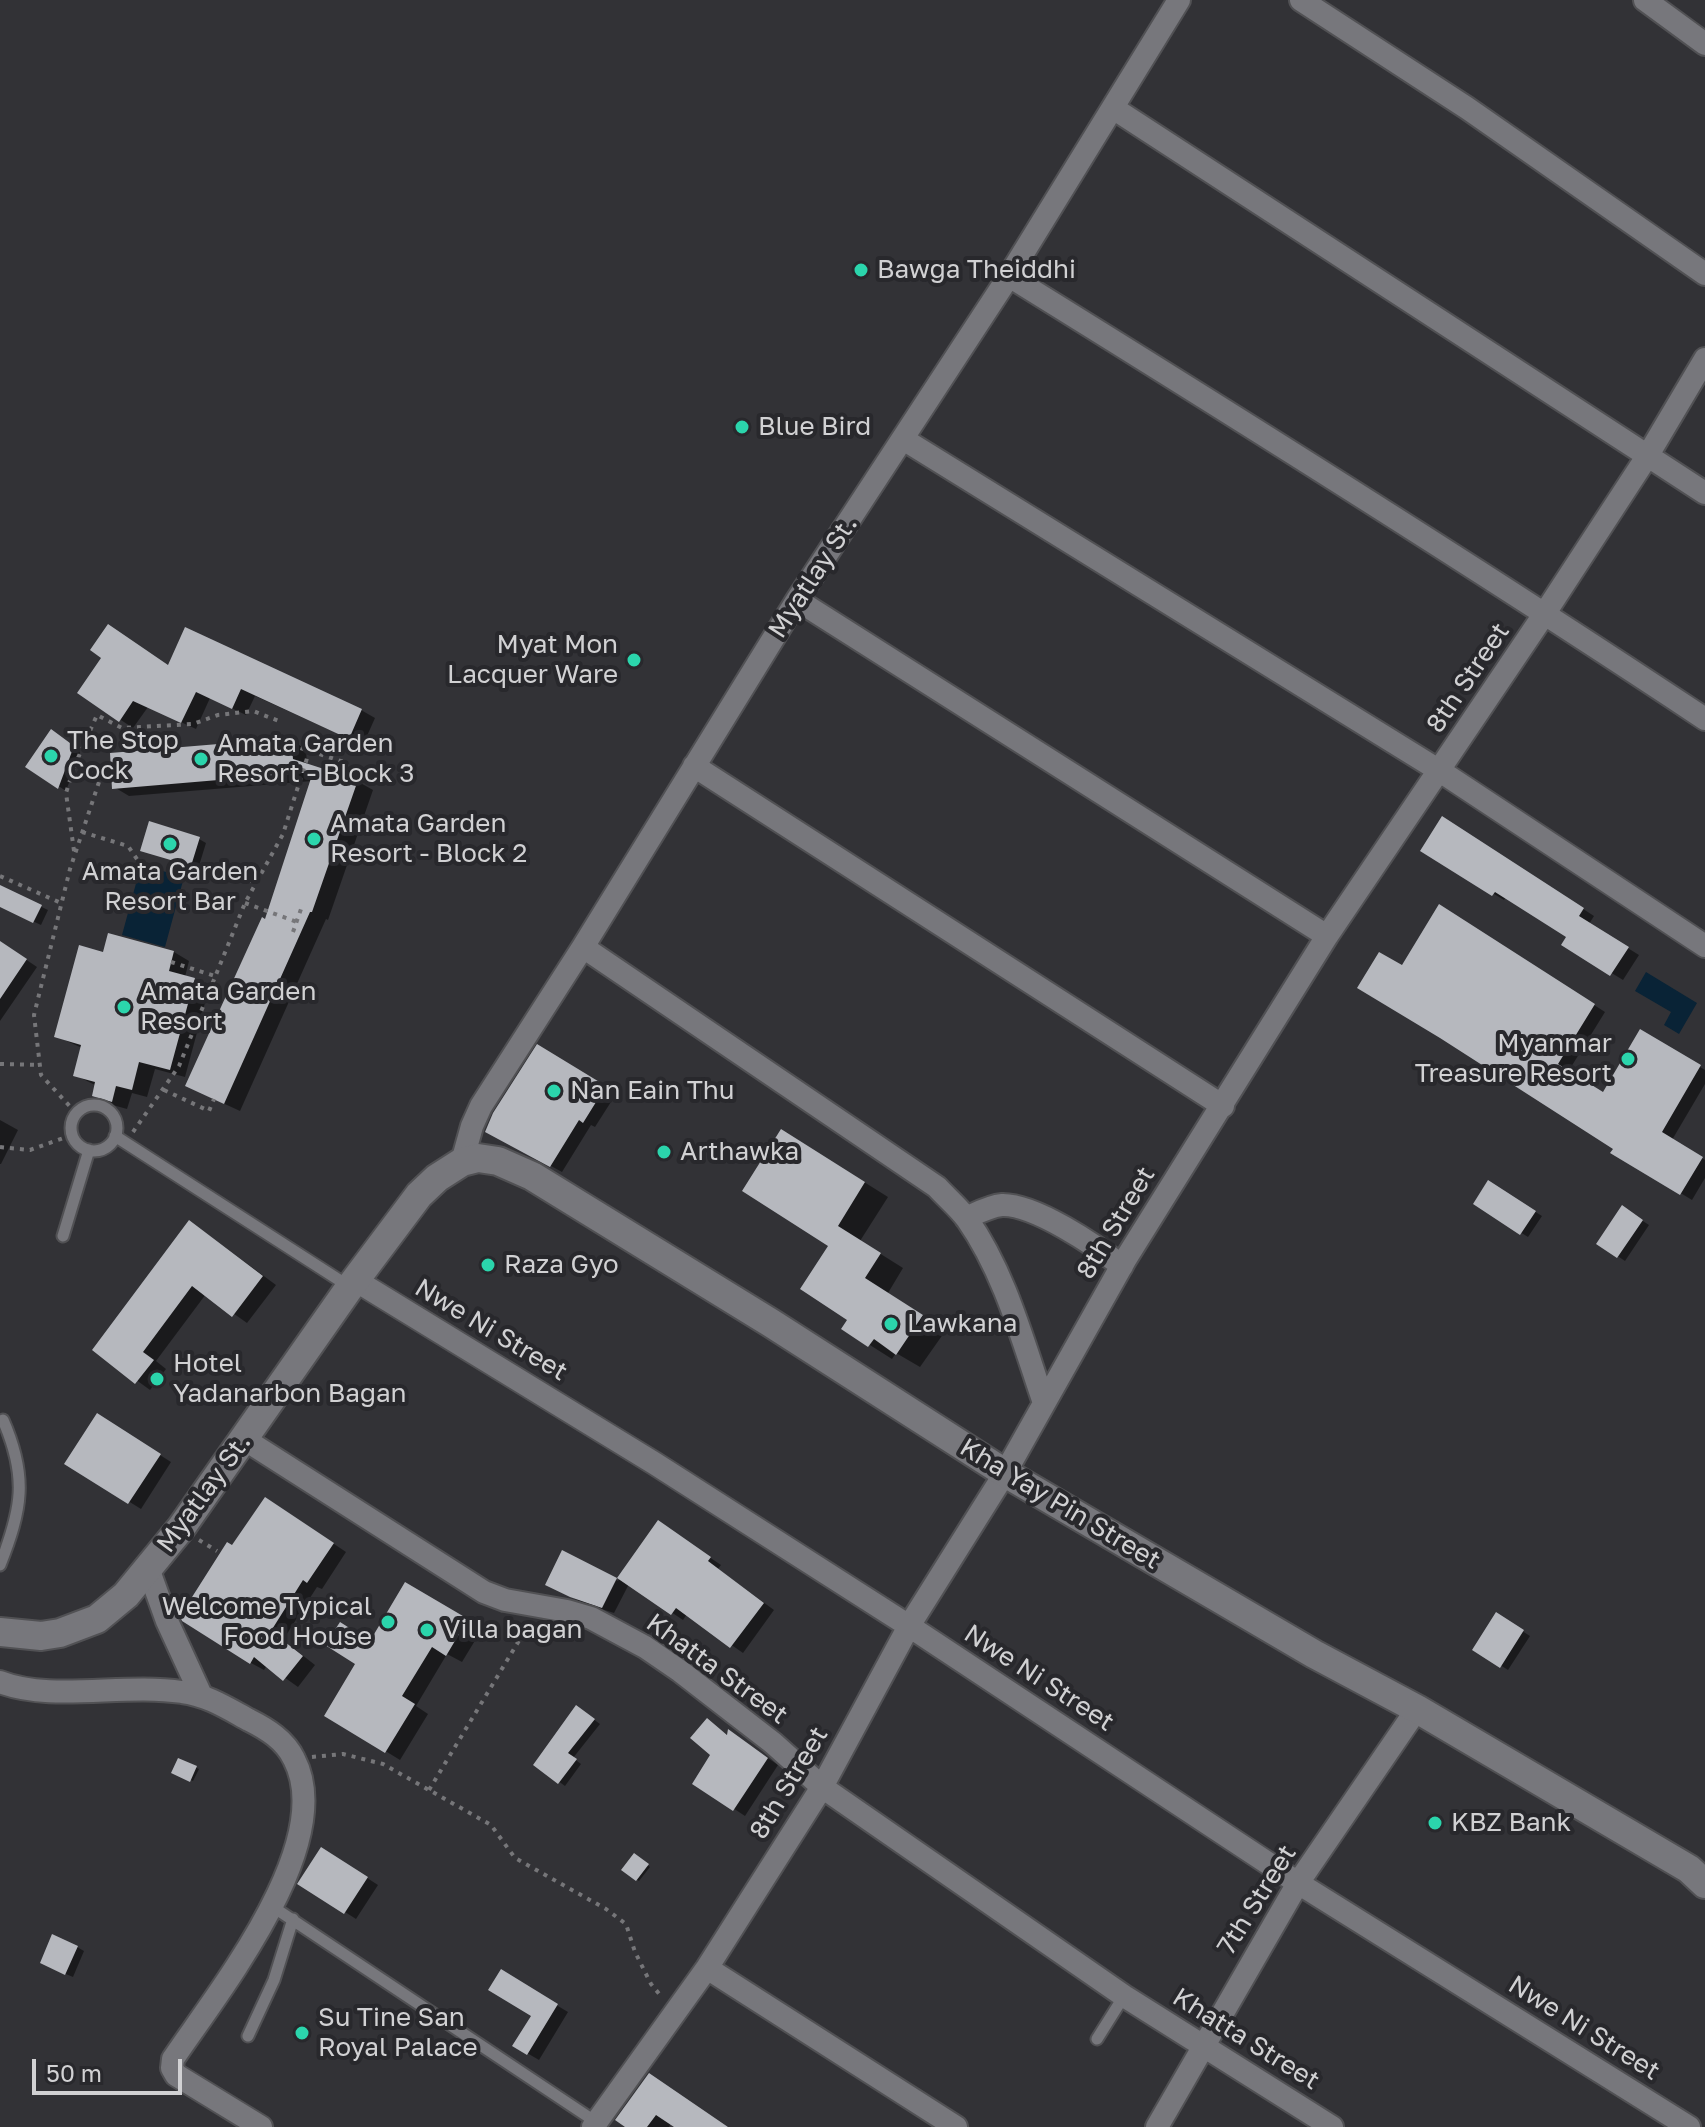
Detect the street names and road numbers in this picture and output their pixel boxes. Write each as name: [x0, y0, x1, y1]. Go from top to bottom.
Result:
street label: Myatlay St.: [762, 510, 864, 644]
street label: 8th Street: [1420, 617, 1516, 739]
street label: 8th Street: [1070, 1161, 1162, 1285]
street label: Nwe Ni Street: [409, 1272, 573, 1388]
street label: Myatlay St.: [150, 1427, 258, 1559]
street label: Kha Yay Pin Street: [954, 1432, 1166, 1576]
street label: Khatta Street: [640, 1607, 794, 1731]
street label: Nwe Ni Street: [958, 1618, 1120, 1738]
street label: 8th Street: [743, 1721, 835, 1845]
street label: 7th Street: [1211, 1839, 1303, 1961]
street label: Nwe Ni Street: [1503, 1969, 1665, 2087]
street label: Khatta Street: [1167, 1982, 1325, 2096]

